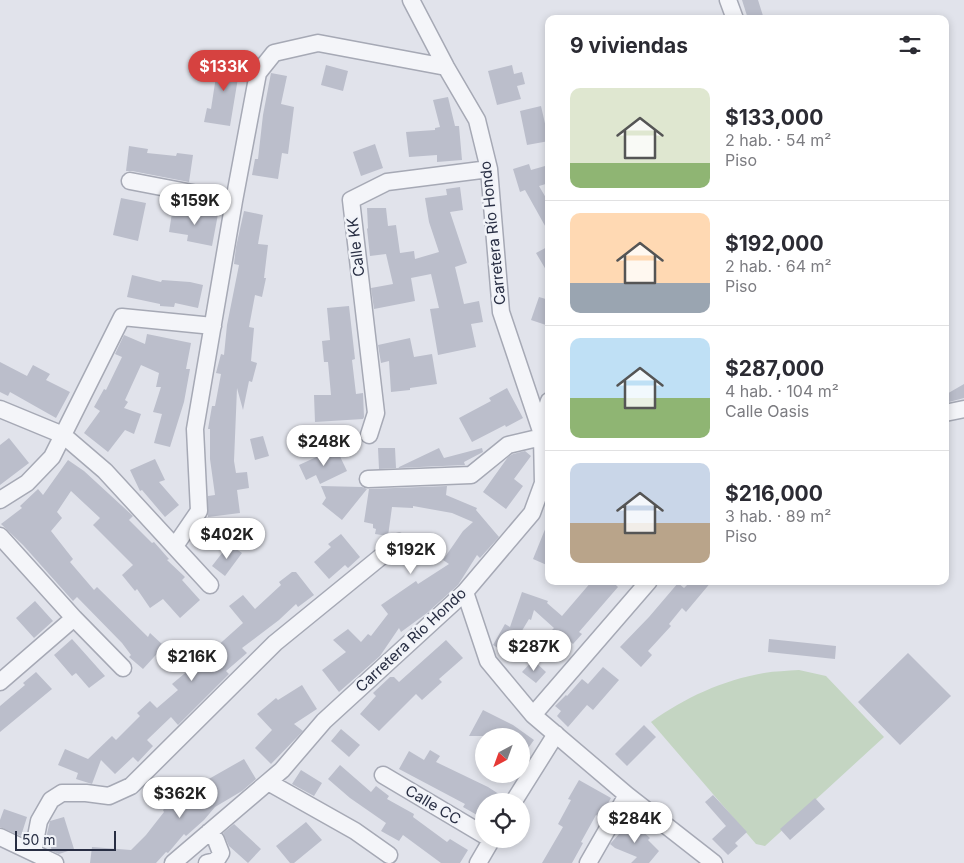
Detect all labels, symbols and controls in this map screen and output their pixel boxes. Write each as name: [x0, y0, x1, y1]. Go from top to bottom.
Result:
icon: filters: [896, 31, 924, 59]
text: 9 viviendas: [570, 33, 688, 58]
pin: $133K: [189, 49, 259, 92]
text: $133K: [199, 56, 249, 76]
text: $133,000: [725, 105, 823, 130]
icon: home: [610, 108, 670, 168]
text: 2 hab. · 54 m²: [725, 130, 831, 150]
text: Piso: [725, 150, 757, 170]
street label: Carretera Río Hondo: [475, 160, 510, 306]
pin: $159K: [160, 184, 230, 226]
text: $159K: [170, 190, 220, 210]
street label: Calle KK: [342, 216, 369, 278]
text: $192,000: [725, 231, 824, 256]
icon: home: [610, 233, 670, 293]
text: 2 hab. · 64 m²: [725, 256, 832, 276]
text: Piso: [725, 276, 757, 296]
text: $287,000: [725, 356, 824, 381]
icon: home: [610, 358, 670, 418]
text: 4 hab. · 104 m²: [725, 381, 839, 401]
text: Calle Oasis: [725, 401, 809, 421]
pin: $248K: [289, 424, 359, 467]
text: $248K: [297, 431, 351, 451]
text: $216,000: [725, 481, 823, 506]
icon: home: [610, 483, 670, 543]
text: 3 hab. · 89 m²: [725, 506, 831, 526]
pin: $402K: [192, 518, 262, 560]
text: $402K: [200, 524, 254, 544]
text: Piso: [725, 526, 757, 546]
pin: $192K: [376, 532, 446, 575]
text: $192K: [386, 539, 436, 559]
street label: Carretera Río Hondo: [351, 583, 470, 696]
pin: $287K: [499, 630, 569, 672]
text: $287K: [508, 636, 560, 656]
pin: $216K: [157, 640, 227, 682]
text: $216K: [167, 646, 217, 666]
north arrow: [475, 728, 530, 782]
map controls: [475, 728, 530, 848]
pin: $362K: [145, 776, 215, 819]
street label: Calle CC: [402, 781, 465, 829]
text: $362K: [154, 783, 206, 803]
button: locate: [475, 793, 530, 848]
pin: $284K: [600, 802, 670, 844]
text: $284K: [608, 808, 662, 828]
scale bar: [15, 828, 116, 851]
text: 50 m: [22, 831, 56, 848]

